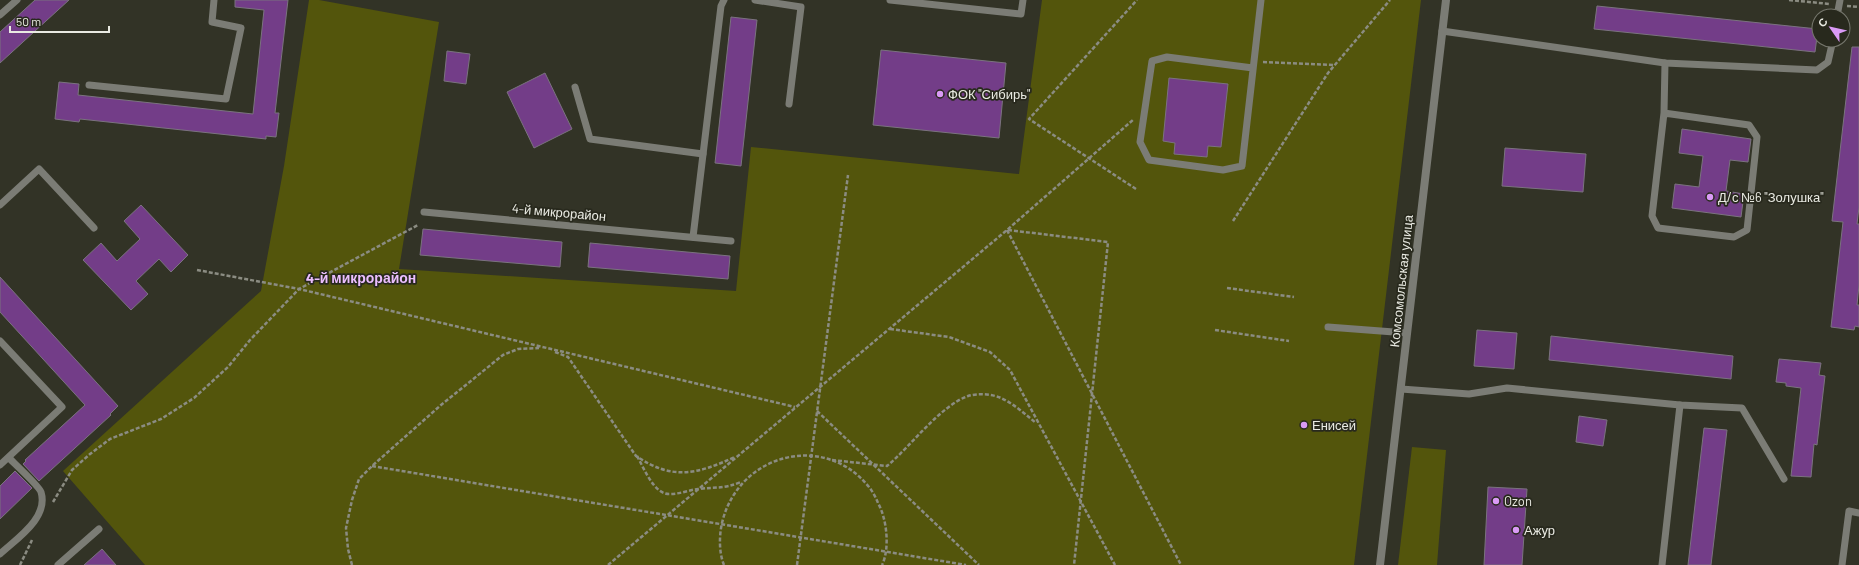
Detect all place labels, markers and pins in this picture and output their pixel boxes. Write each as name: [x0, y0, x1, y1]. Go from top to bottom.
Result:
place label: ФОК "Сибирь": [948, 86, 1031, 102]
marker: ФОК "Сибирь": [935, 89, 945, 99]
place label: Д/с №6 "Золушка": [1718, 189, 1824, 205]
marker: Д/с №6 "Золушка": [1705, 192, 1715, 202]
place label: Енисей: [1312, 417, 1356, 433]
marker: Енисей: [1299, 420, 1309, 430]
place label: Ozon: [1504, 493, 1532, 509]
marker: Ozon: [1491, 496, 1501, 506]
place label: Ажур: [1524, 522, 1555, 538]
marker: Ажур: [1511, 525, 1521, 535]

